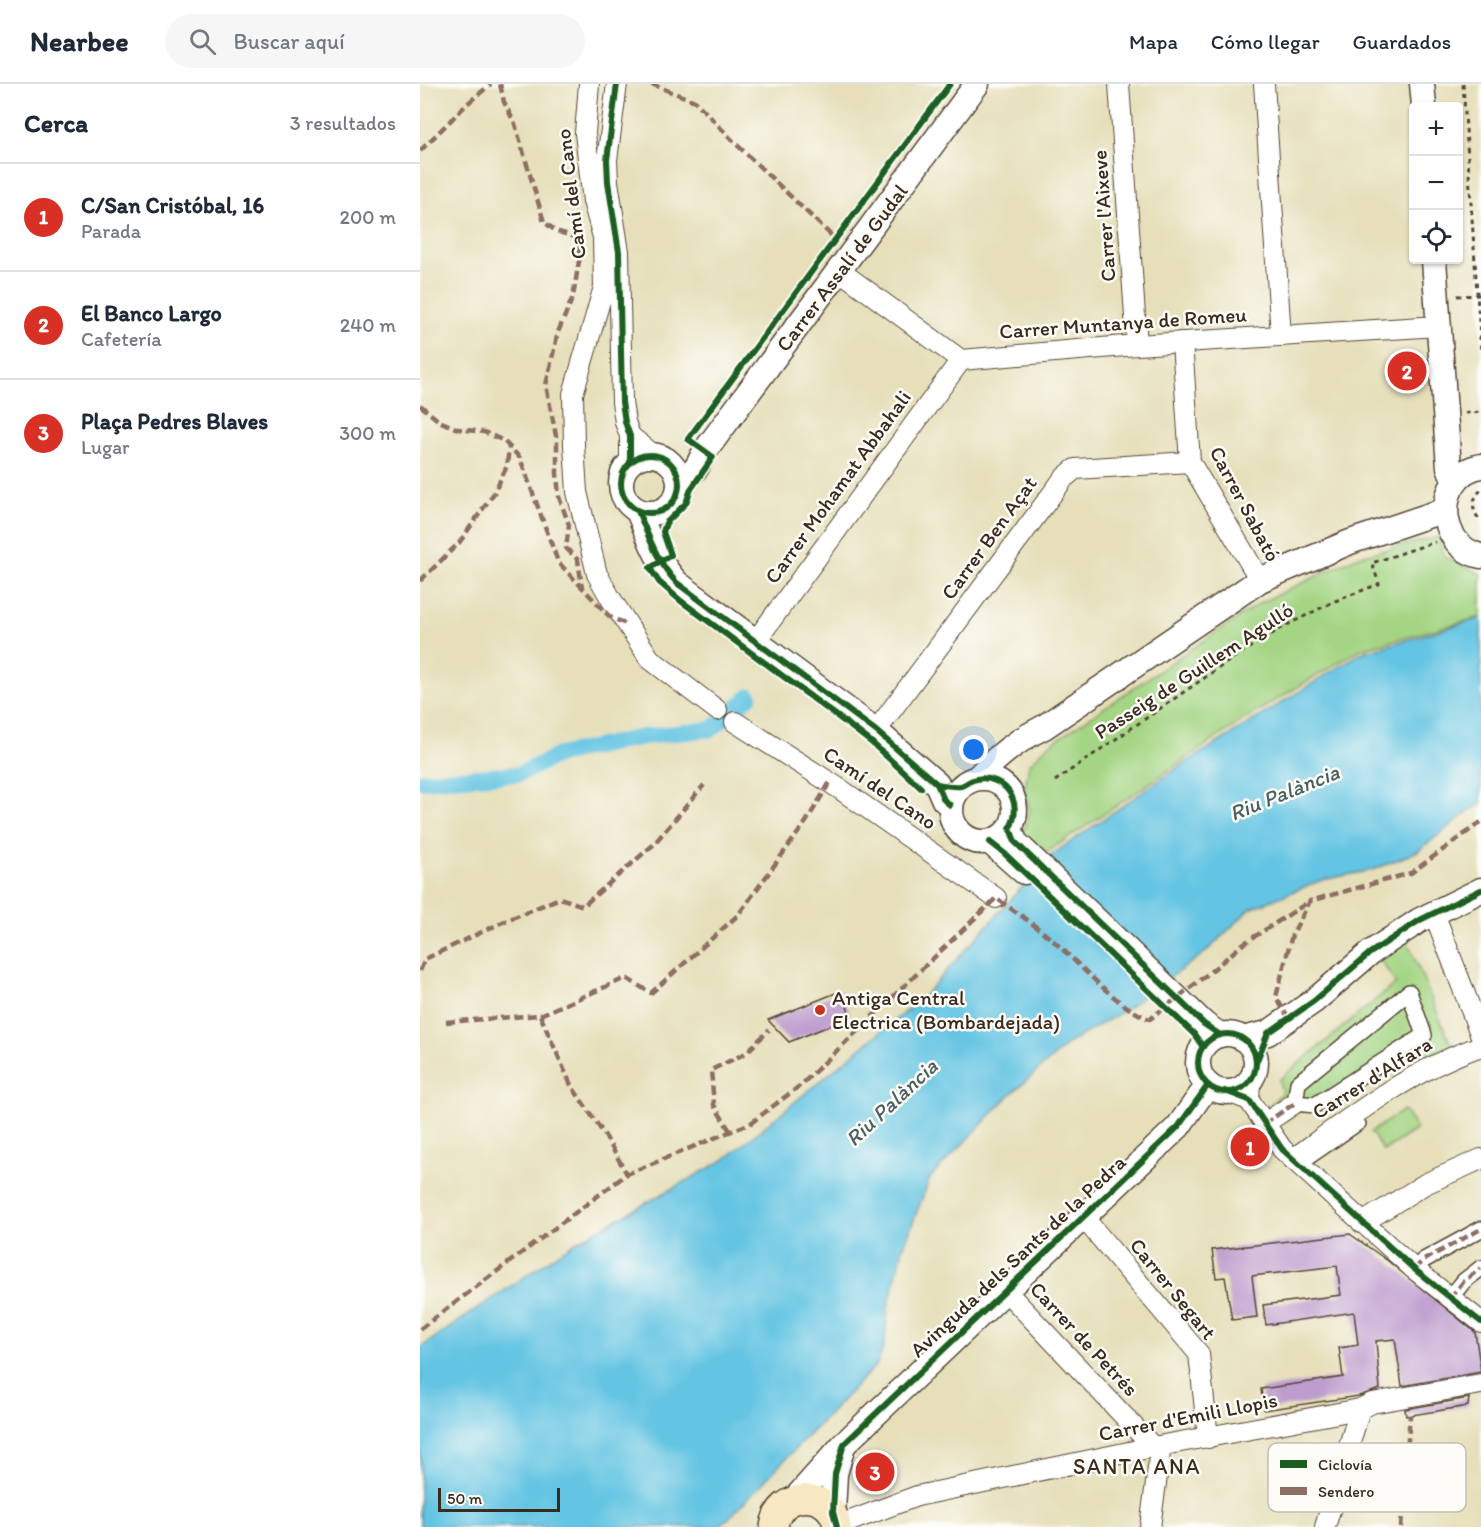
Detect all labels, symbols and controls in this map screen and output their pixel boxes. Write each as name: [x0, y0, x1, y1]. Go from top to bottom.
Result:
search box: [165, 14, 585, 68]
text: Nearbee: [30, 24, 129, 58]
icon: search: [186, 25, 219, 58]
text: Buscar aquí: [234, 28, 345, 55]
text: Mapa: [1129, 29, 1178, 54]
text: Cómo llegar: [1211, 29, 1320, 54]
text: Guardados: [1353, 29, 1451, 54]
map controls: [1409, 102, 1463, 264]
button: +: [1409, 102, 1463, 156]
text: Cerca: [24, 107, 88, 139]
text: 3 resultados: [290, 111, 396, 135]
street label: Camí del Cano: [550, 128, 591, 261]
street label: Carrer l'Aixeve: [1086, 149, 1121, 283]
button: −: [1409, 156, 1463, 210]
street label: Carrer Assalí de Gudal: [771, 179, 913, 356]
text: C/San Cristóbal, 16: [81, 192, 264, 219]
text: 1: [39, 205, 48, 229]
text: 200 m: [340, 205, 396, 229]
button: locate: [1409, 210, 1463, 264]
text: Parada: [81, 219, 141, 243]
text: El Banco Largo: [81, 300, 222, 327]
street label: Carrer Muntanya de Romeu: [998, 301, 1248, 344]
text: 2: [38, 313, 49, 337]
text: 240 m: [340, 313, 396, 337]
text: Cafetería: [81, 327, 162, 351]
pin: 2: [1388, 348, 1426, 394]
street label: Carrer Mohamat Abbahali: [759, 385, 916, 588]
text: Plaça Pedres Blaves: [81, 408, 268, 435]
text: 3: [38, 421, 49, 445]
text: 300 m: [339, 421, 396, 445]
text: Lugar: [81, 435, 130, 459]
street label: Carrer Sabató: [1205, 442, 1286, 566]
street label: Carrer Ben Açat: [936, 471, 1042, 604]
street label: Passeig de Guillem Agulló: [1090, 597, 1298, 744]
your location: [959, 735, 988, 764]
street label: Camí del Cano: [819, 741, 942, 835]
water label: Riu Palància: [1225, 758, 1344, 827]
place label: Antiga Central Electrica (Bombardejada): [832, 985, 1060, 1034]
marker: Antiga Central Electrica (Bombardejada): [813, 1003, 827, 1017]
street label: Carrer d'Alfara: [1307, 1031, 1436, 1124]
water label: Riu Palància: [840, 1052, 944, 1152]
pin: 1: [1230, 1124, 1270, 1170]
street label: Avinguda dels Sants de la Pedra: [905, 1149, 1131, 1362]
street label: Carrer Segart: [1125, 1233, 1222, 1344]
street label: Carrer de Petrés: [1025, 1276, 1144, 1401]
street label: Carrer d'Emili Llopis: [1096, 1387, 1279, 1446]
legend: [1268, 1443, 1466, 1512]
pin: 3: [856, 1450, 894, 1494]
district label: SANTA ANA: [1073, 1453, 1201, 1480]
text: Ciclovía: [1318, 1455, 1373, 1474]
text: Sendero: [1318, 1482, 1374, 1501]
scale bar: [438, 1485, 560, 1512]
text: 50 m: [447, 1489, 482, 1508]

